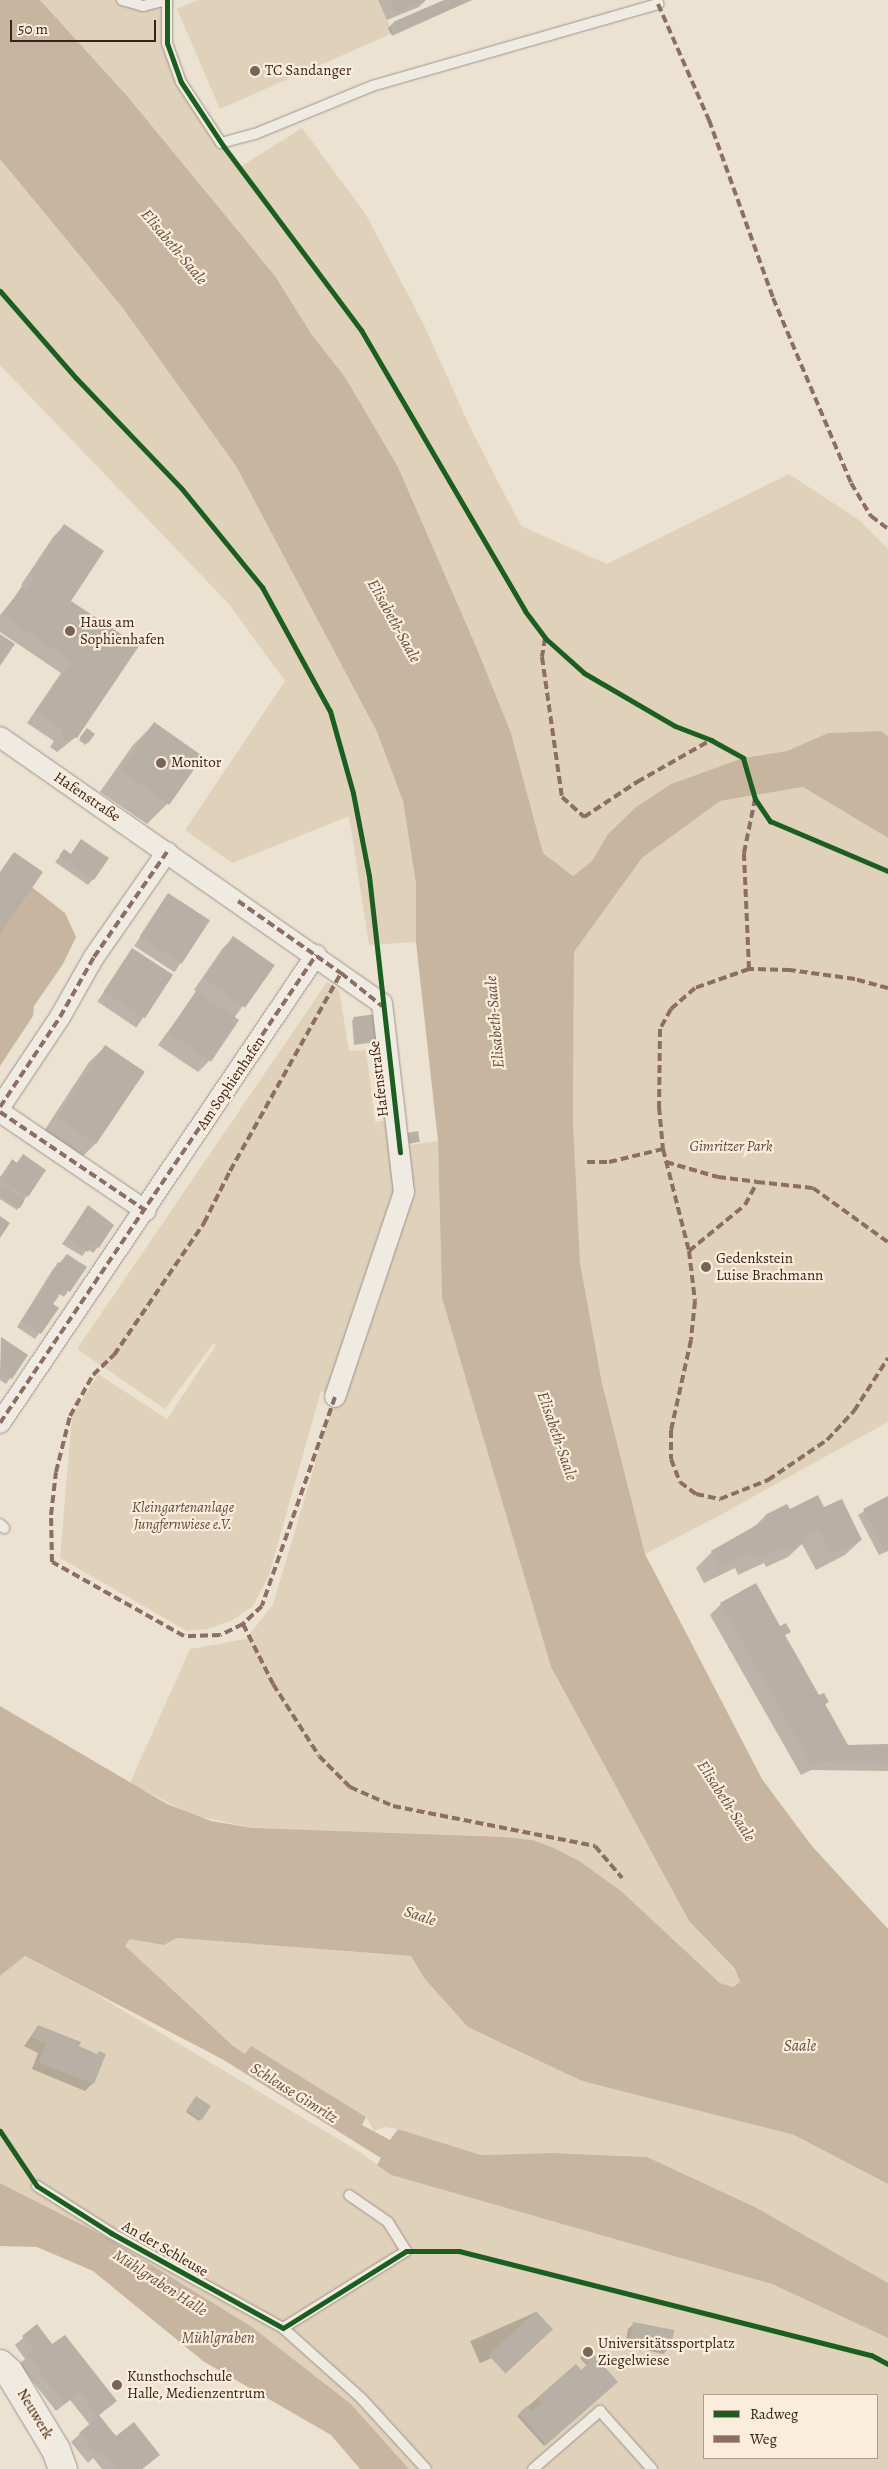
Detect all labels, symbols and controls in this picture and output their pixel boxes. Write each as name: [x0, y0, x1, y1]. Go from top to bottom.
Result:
scale bar: [12, 10, 159, 42]
text: 50 m: [18, 19, 48, 39]
place label: TC Sandanger: [265, 62, 351, 80]
marker: TC Sandanger: [249, 65, 261, 77]
water label: Elisabeth-Saale: [137, 205, 211, 289]
water label: Elisabeth-Saale: [363, 576, 425, 666]
place label: Haus am Sophienhafen: [80, 613, 165, 648]
marker: Haus am Sophienhafen: [64, 625, 76, 637]
place label: Monitor: [171, 754, 221, 772]
marker: Monitor: [155, 757, 167, 769]
street label: Hafenstraße: [50, 768, 124, 826]
water label: Elisabeth-Saale: [481, 975, 509, 1069]
street label: Am Sophienhafen: [193, 1033, 269, 1133]
street label: Hafenstraße: [365, 1040, 393, 1118]
park label: Gimritzer Park: [690, 1138, 772, 1156]
place label: Gedenkstein Luise Brachmann: [716, 1249, 823, 1284]
marker: Gedenkstein Luise Brachmann: [700, 1261, 712, 1273]
water label: Elisabeth-Saale: [533, 1389, 581, 1483]
park label: Kleingartenanlage Jungfernwiese e.V.: [132, 1498, 234, 1533]
water label: Elisabeth-Saale: [693, 1757, 759, 1845]
water label: Saale: [402, 1902, 438, 1930]
water label: Saale: [784, 2036, 816, 2056]
water label: Schleuse Gimritz: [247, 2059, 341, 2127]
street label: An der Schleuse: [119, 2217, 211, 2281]
water label: Mühlgraben Halle: [109, 2245, 211, 2321]
water label: Mühlgraben: [181, 2328, 255, 2348]
place label: Universitätssportplatz Ziegelwiese: [598, 2334, 735, 2369]
marker: Universitätssportplatz Ziegelwiese: [582, 2346, 594, 2358]
place label: Kunsthochschule Halle, Medienzentrum: [127, 2367, 265, 2402]
marker: Kunsthochschule Halle, Medienzentrum: [111, 2379, 123, 2391]
street label: Neuwerk: [13, 2386, 57, 2442]
legend: [703, 2394, 878, 2459]
text: Radweg: [750, 2404, 798, 2424]
text: Weg: [750, 2429, 777, 2449]

